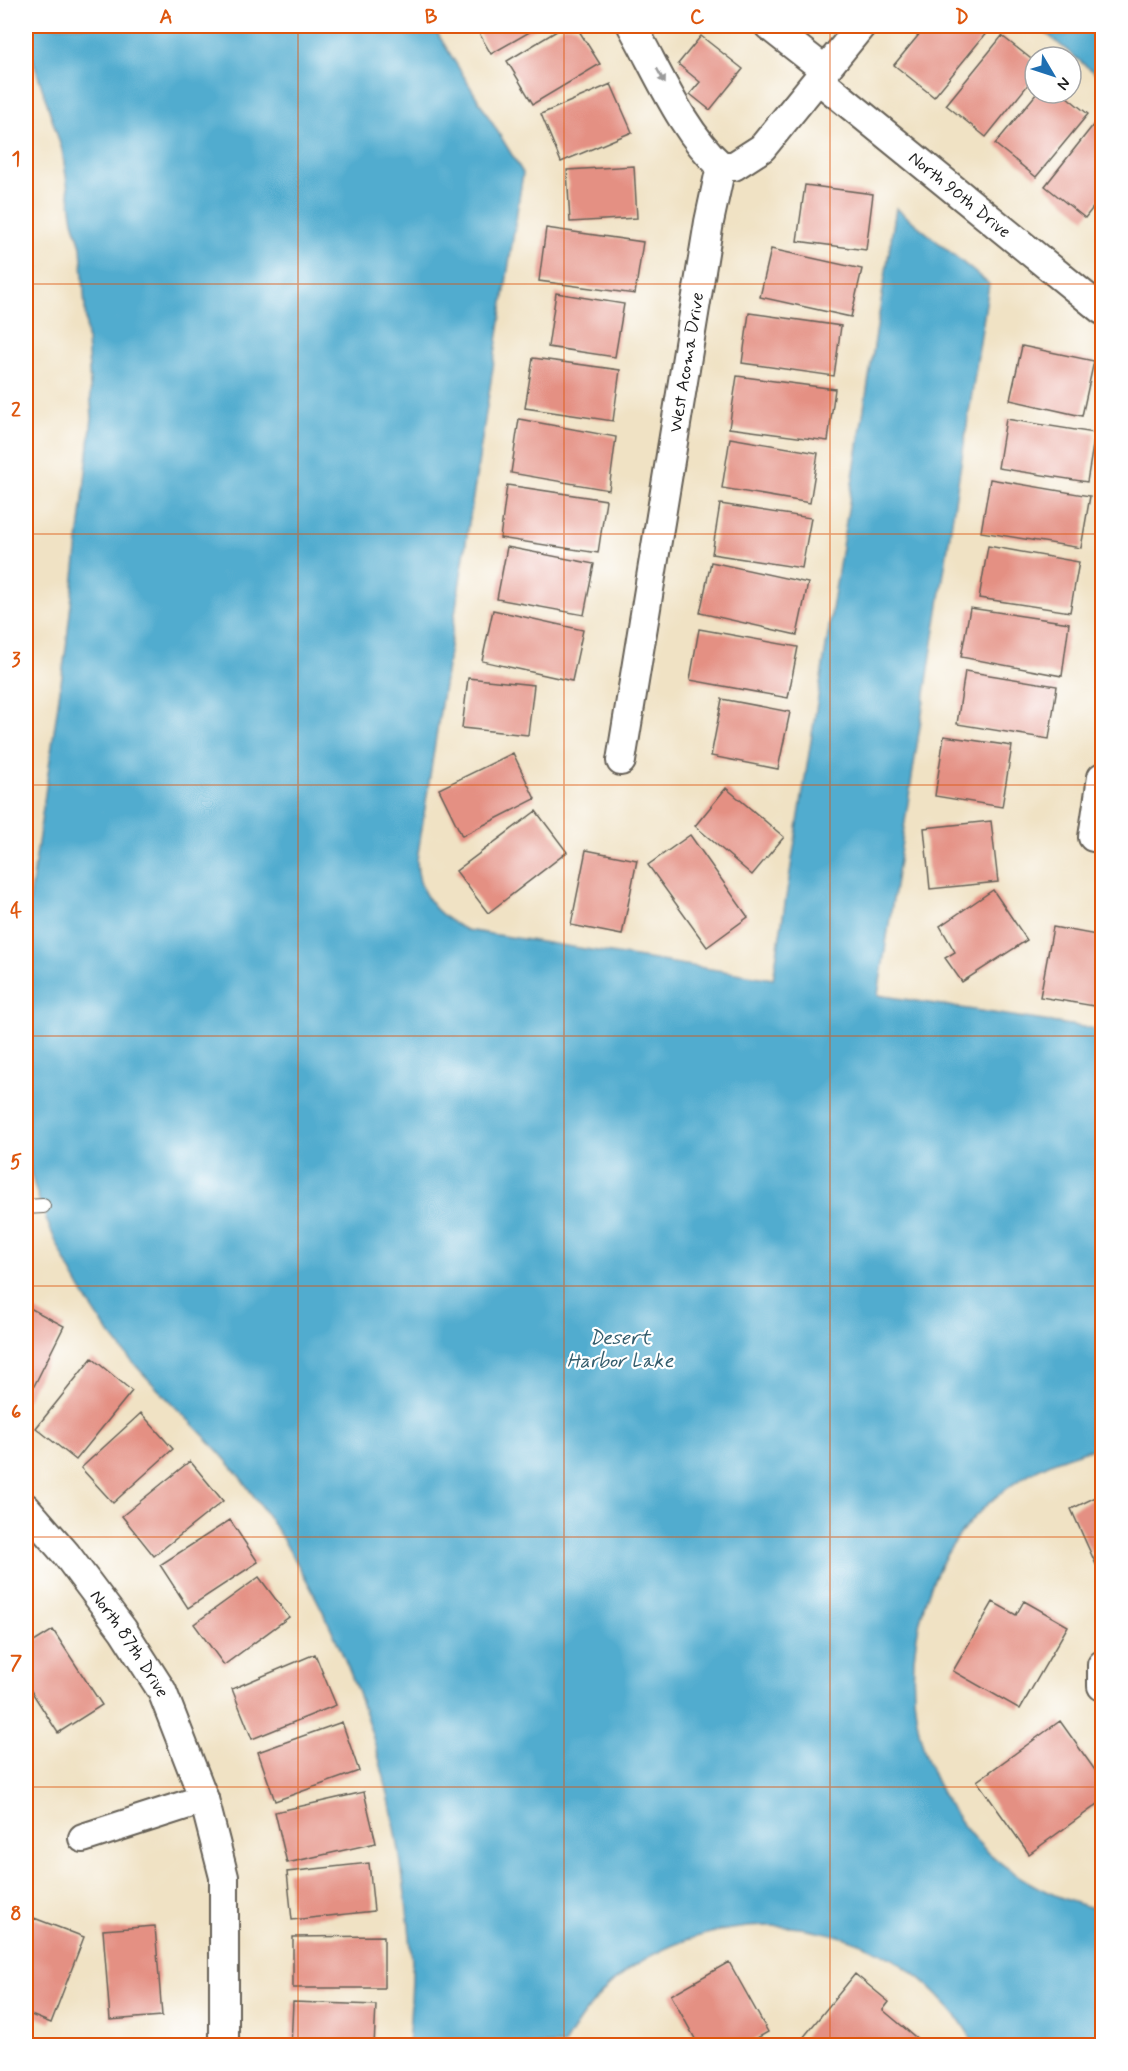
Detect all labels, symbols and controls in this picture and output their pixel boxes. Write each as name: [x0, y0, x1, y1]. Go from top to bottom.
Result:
text: A: [159, 4, 173, 31]
text: B: [425, 4, 438, 31]
text: C: [690, 4, 705, 31]
text: D: [955, 4, 969, 31]
north arrow: [1023, 45, 1083, 105]
one-way arrow: [656, 68, 666, 85]
text: N: [1052, 73, 1075, 94]
text: 1: [12, 146, 20, 173]
street label: North 90th Drive: [903, 146, 1016, 244]
street label: West Acoma Drive: [664, 291, 710, 434]
text: 2: [11, 397, 21, 424]
text: 3: [11, 647, 21, 674]
text: 4: [10, 898, 22, 925]
text: 5: [10, 1149, 22, 1176]
water label: Desert Harbor Lake: [567, 1325, 674, 1375]
text: 6: [11, 1399, 21, 1426]
street label: North 87th Drive: [84, 1585, 174, 1701]
text: 7: [10, 1650, 22, 1677]
text: 8: [10, 1901, 22, 1928]

